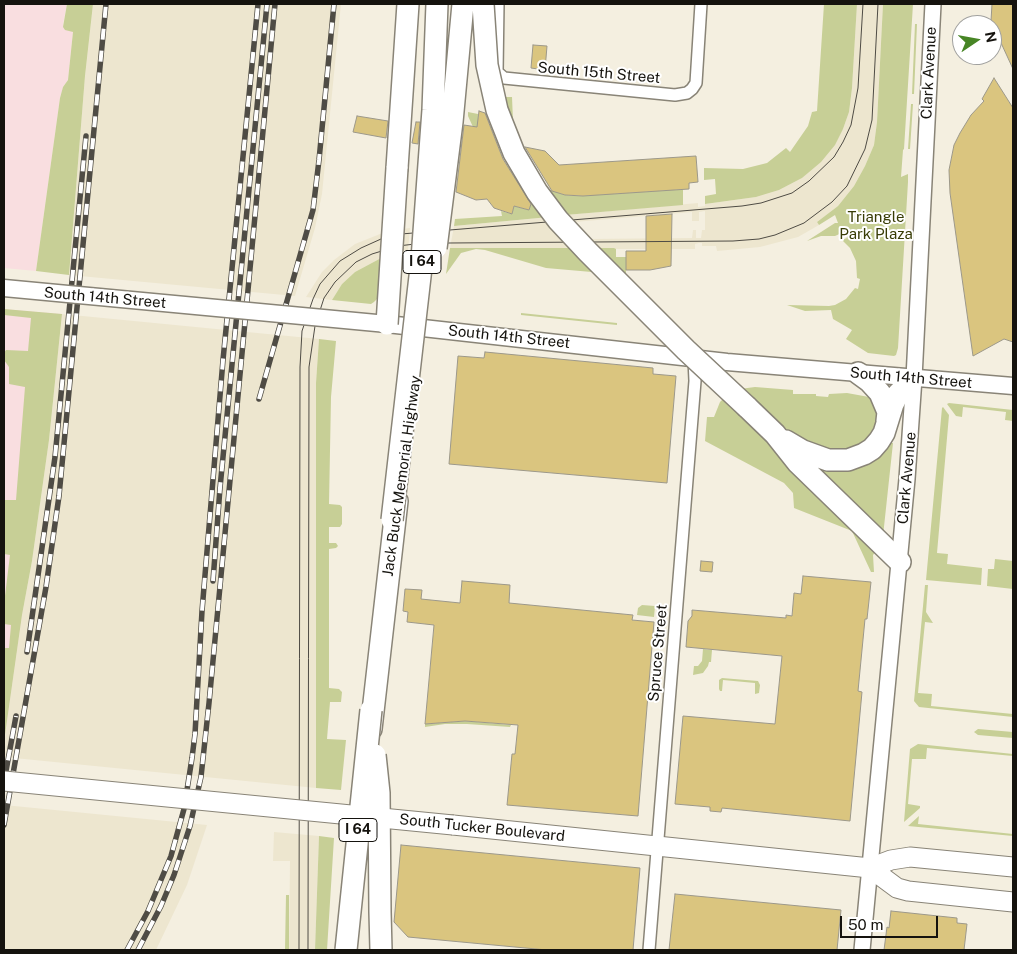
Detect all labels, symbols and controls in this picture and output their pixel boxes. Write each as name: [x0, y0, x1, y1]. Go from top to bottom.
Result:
north arrow: [952, 15, 1002, 65]
street label: Clark Avenue: [918, 26, 940, 120]
text: N: [982, 30, 1000, 44]
street label: South 15th Street: [537, 59, 661, 87]
park label: Triangle Park Plaza: [839, 208, 913, 243]
road number: I 64: [403, 250, 441, 274]
street label: South 14th Street: [43, 284, 167, 312]
street label: South 14th Street: [447, 322, 571, 352]
street label: South 14th Street: [849, 364, 973, 392]
street label: Jack Buck Memorial Highway: [379, 374, 425, 578]
street label: Clark Avenue: [894, 431, 920, 525]
street label: Spruce Street: [645, 604, 671, 702]
street label: South Tucker Boulevard: [398, 810, 566, 846]
road number: I 64: [339, 818, 377, 842]
scale bar: [842, 906, 940, 938]
text: 50 m: [848, 916, 883, 933]

